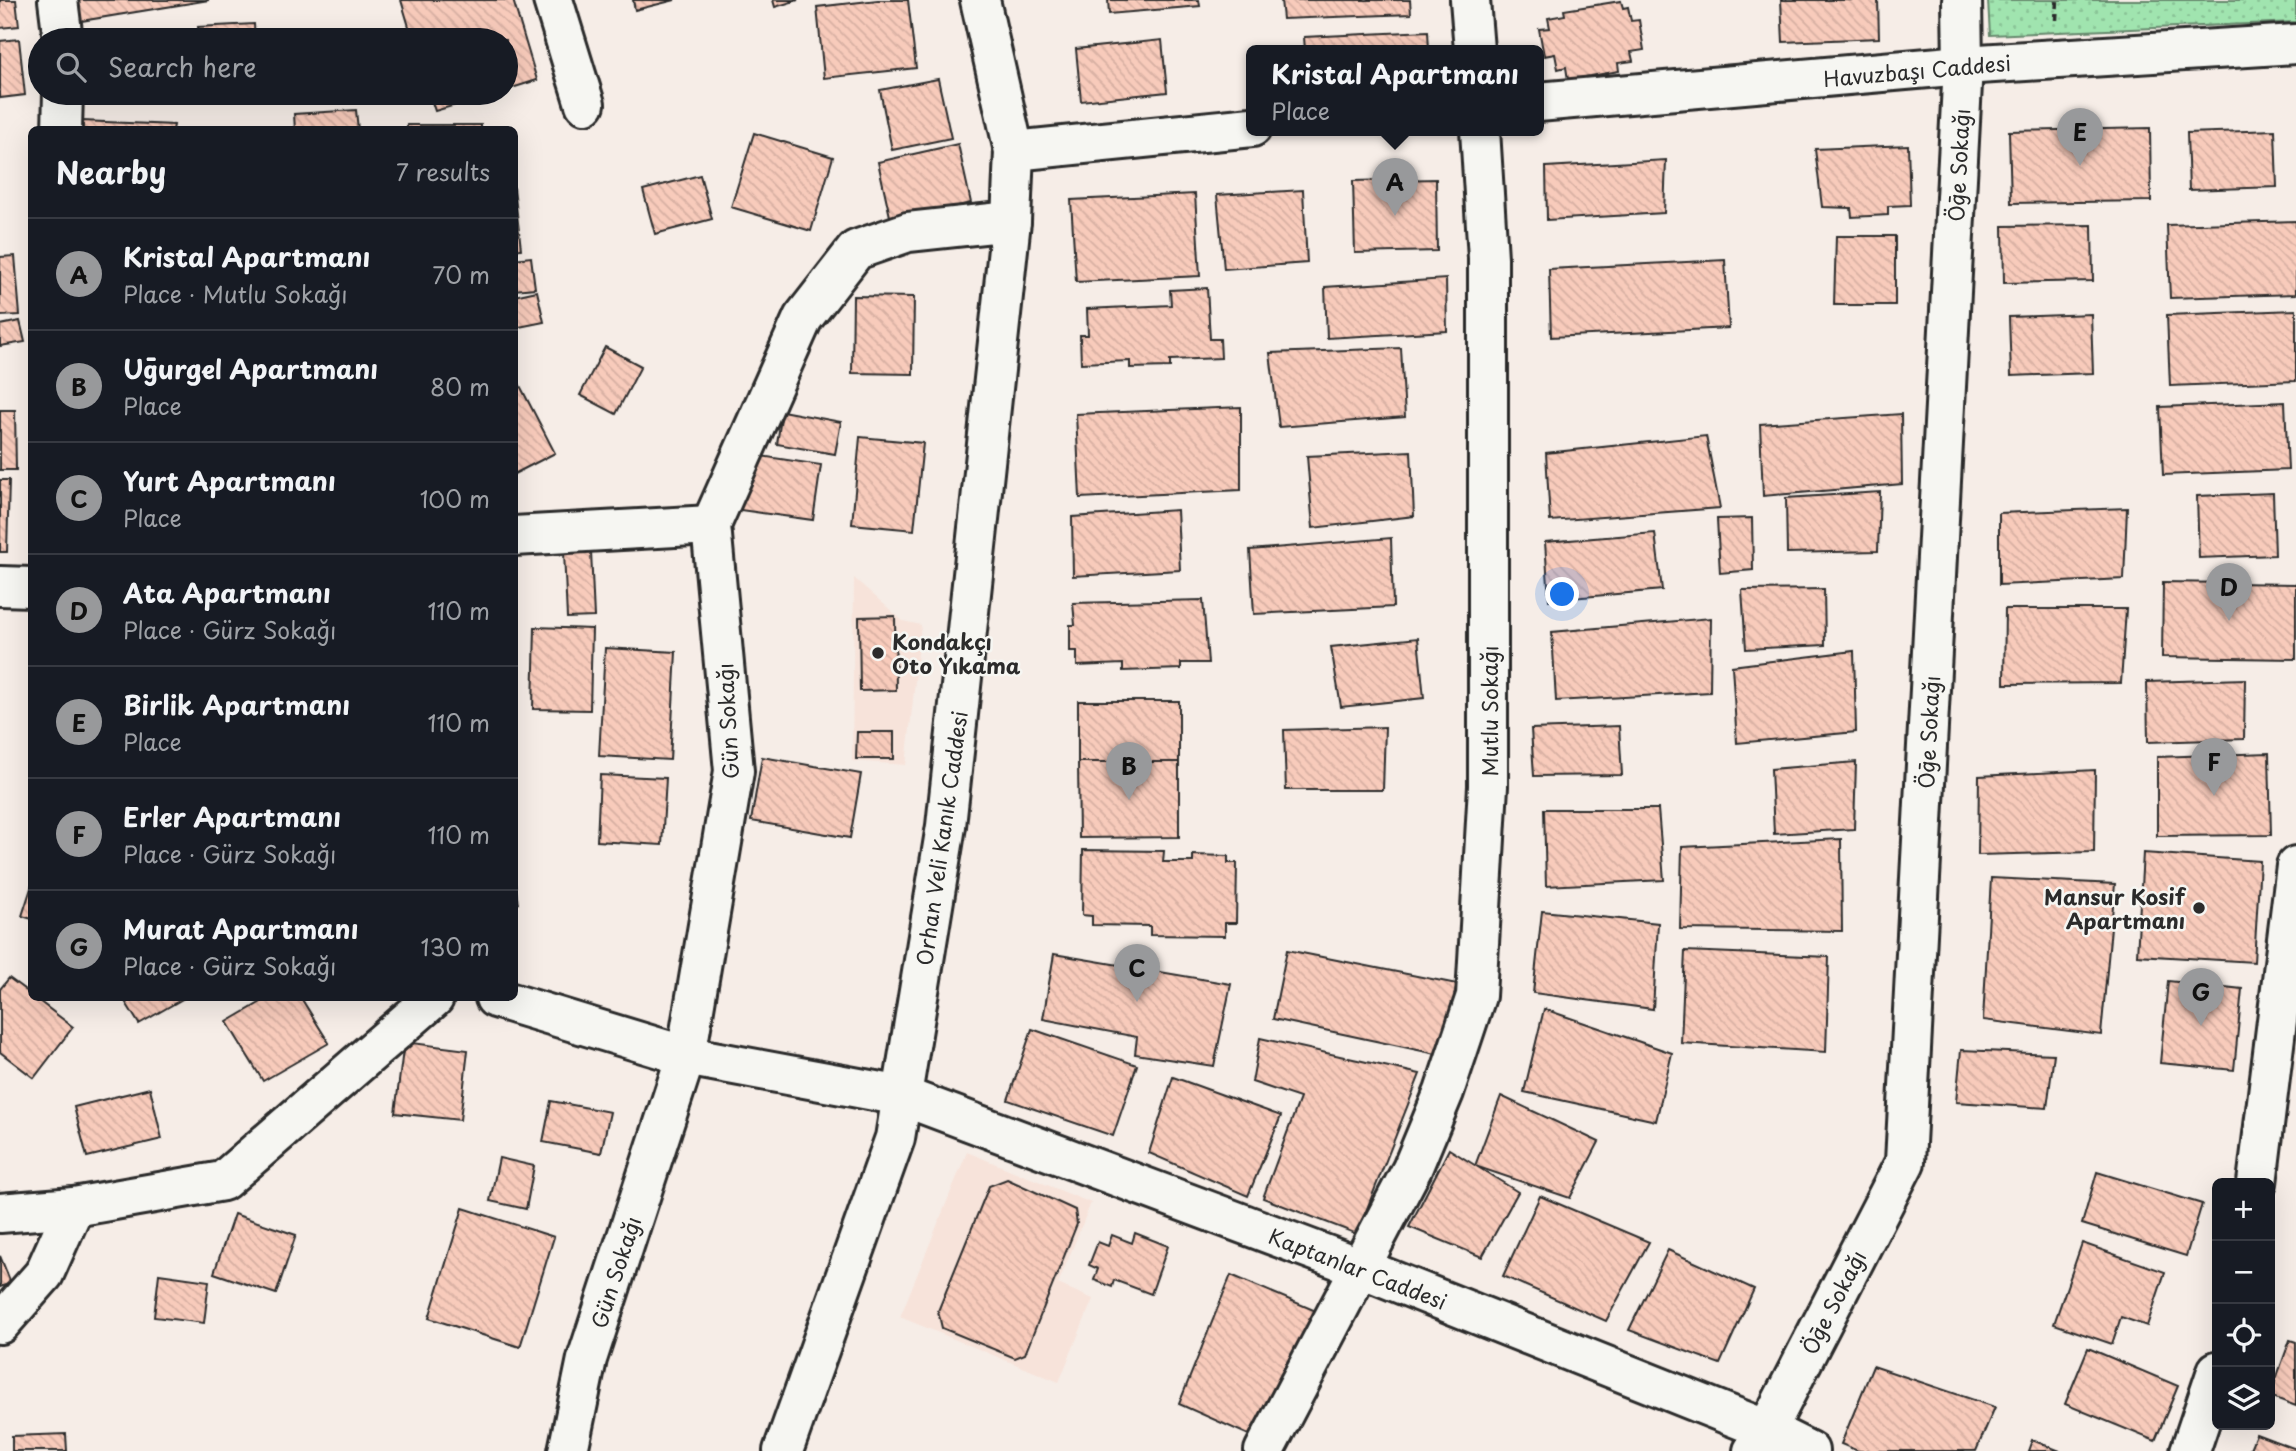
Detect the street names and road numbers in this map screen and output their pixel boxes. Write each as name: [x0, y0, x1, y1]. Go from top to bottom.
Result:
street label: Havuzbaşı Caddesi: [1822, 46, 2012, 94]
street label: Öḡe Sokağı: [1939, 108, 1977, 222]
street label: Mutlu Sokağı: [1473, 645, 1505, 777]
street label: Gün Sokağı: [708, 662, 746, 780]
street label: Öḡe Sokağı: [1909, 675, 1947, 789]
street label: Orhan Veli Kanık Caddesi: [907, 709, 975, 967]
street label: Gün Sokağı: [582, 1212, 648, 1332]
street label: Kaptanlar Caddesi: [1264, 1219, 1452, 1317]
street label: Öḡe Sokağı: [1793, 1244, 1873, 1360]

